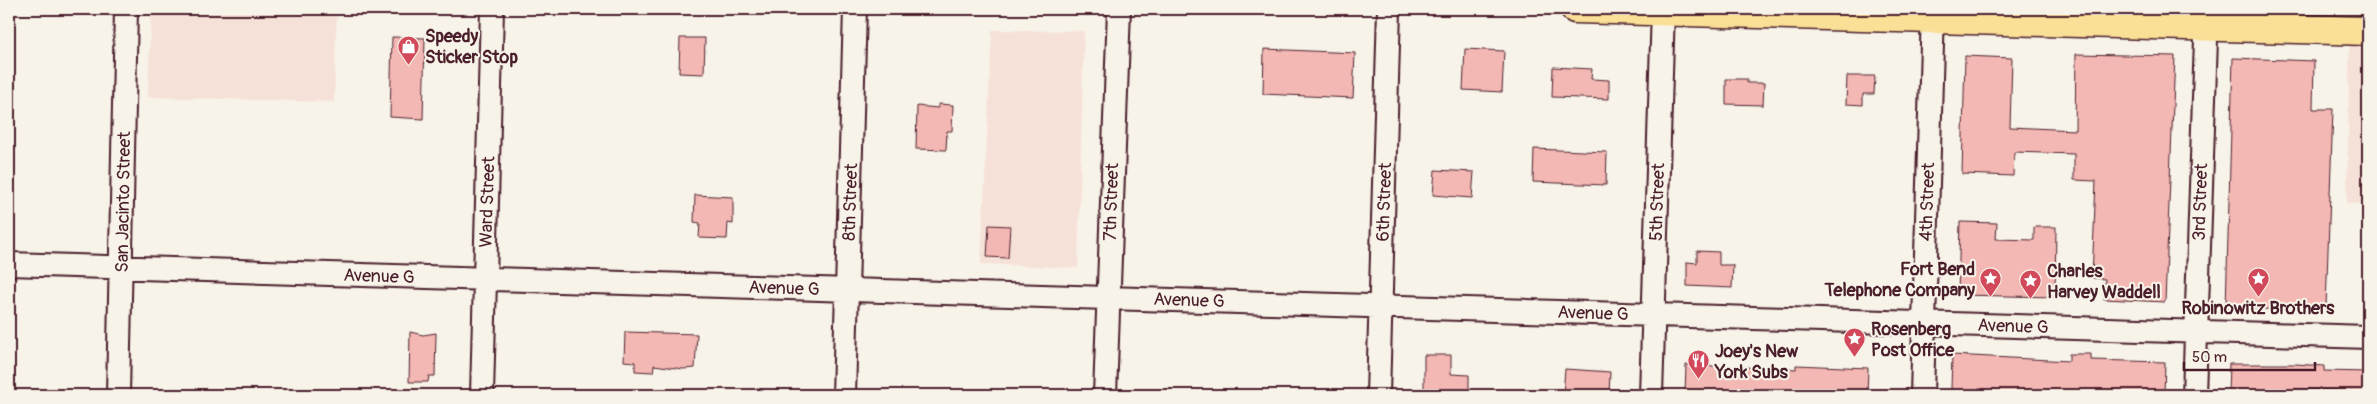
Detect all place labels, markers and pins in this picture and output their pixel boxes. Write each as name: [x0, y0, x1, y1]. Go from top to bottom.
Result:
place label: Speedy Sticker Stop: [425, 25, 518, 69]
shop icon: Speedy Sticker Stop: [397, 34, 421, 65]
place label: Fort Bend Telephone Company: [1824, 258, 1975, 302]
place label: Charles Harvey Waddell: [2047, 260, 2161, 304]
place icon: Robinowitz Brothers: [2246, 266, 2270, 297]
place icon: Fort Bend Telephone Company: [1979, 267, 2003, 298]
place icon: Charles Harvey Waddell: [2019, 269, 2043, 300]
place label: Robinowitz Brothers: [2182, 297, 2335, 320]
place label: Rosenberg Post Office: [1871, 318, 1955, 362]
place icon: Rosenberg Post Office: [1843, 327, 1867, 358]
place label: Joey's New York Subs: [1714, 340, 1799, 384]
restaurant icon: Joey's New York Subs: [1687, 349, 1711, 380]

